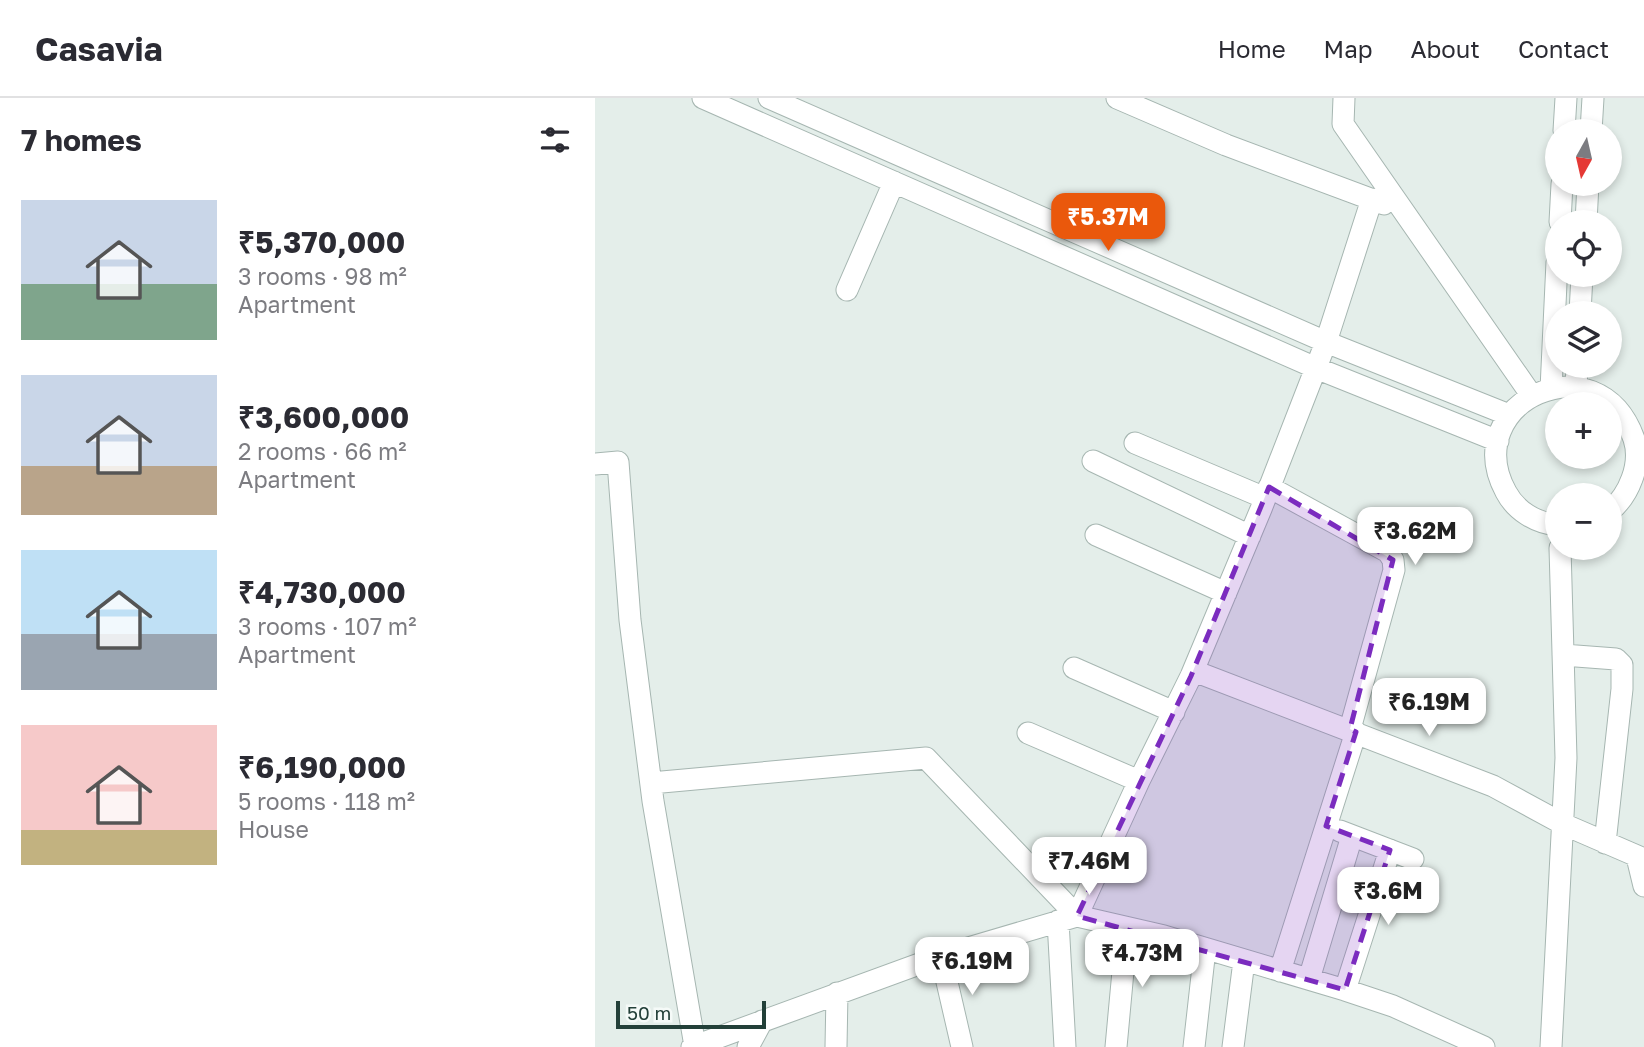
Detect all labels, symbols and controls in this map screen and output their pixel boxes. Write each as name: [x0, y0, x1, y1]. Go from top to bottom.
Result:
text: Casavia: [35, 29, 163, 68]
text: Home: [1218, 34, 1286, 63]
text: Map: [1324, 34, 1373, 63]
text: About: [1411, 34, 1480, 63]
text: Contact: [1518, 34, 1609, 63]
north arrow: [1545, 119, 1622, 196]
map controls: [1545, 119, 1622, 560]
icon: filters: [536, 121, 574, 159]
text: 7 homes: [21, 122, 142, 158]
pin: ₹5.37M: [1051, 194, 1165, 253]
text: ₹5.37M: [1067, 202, 1149, 230]
button: locate: [1545, 210, 1622, 287]
text: ₹5,370,000: [238, 224, 405, 260]
icon: home: [77, 228, 161, 312]
text: 3 rooms · 98 m²: [238, 262, 407, 290]
text: Apartment: [238, 290, 356, 318]
button: layers: [1545, 301, 1622, 378]
button: +: [1545, 392, 1622, 469]
text: ₹3,600,000: [238, 399, 409, 435]
icon: home: [77, 403, 161, 487]
text: 2 rooms · 66 m²: [238, 437, 407, 465]
text: Apartment: [238, 465, 356, 493]
button: −: [1545, 483, 1622, 560]
pin: ₹3.62M: [1358, 508, 1472, 567]
text: ₹3.62M: [1373, 516, 1457, 544]
text: ₹4,730,000: [238, 574, 406, 610]
icon: home: [77, 578, 161, 662]
text: 3 rooms · 107 m²: [238, 612, 416, 640]
text: Apartment: [238, 640, 356, 668]
pin: ₹6.19M: [1372, 678, 1486, 738]
text: ₹6.19M: [1388, 687, 1470, 715]
text: ₹6,190,000: [238, 749, 406, 785]
icon: home: [77, 753, 161, 837]
text: 5 rooms · 118 m²: [238, 787, 415, 815]
text: House: [238, 815, 309, 843]
pin: ₹7.46M: [1032, 838, 1146, 897]
text: ₹7.46M: [1048, 846, 1130, 874]
pin: ₹3.6M: [1339, 868, 1437, 927]
text: ₹3.6M: [1353, 876, 1423, 904]
pin: ₹4.73M: [1085, 930, 1199, 989]
pin: ₹6.19M: [915, 937, 1029, 997]
text: ₹4.73M: [1101, 938, 1183, 966]
text: ₹6.19M: [931, 946, 1013, 974]
scale bar: [616, 998, 767, 1030]
text: 50 m: [627, 1001, 671, 1024]

